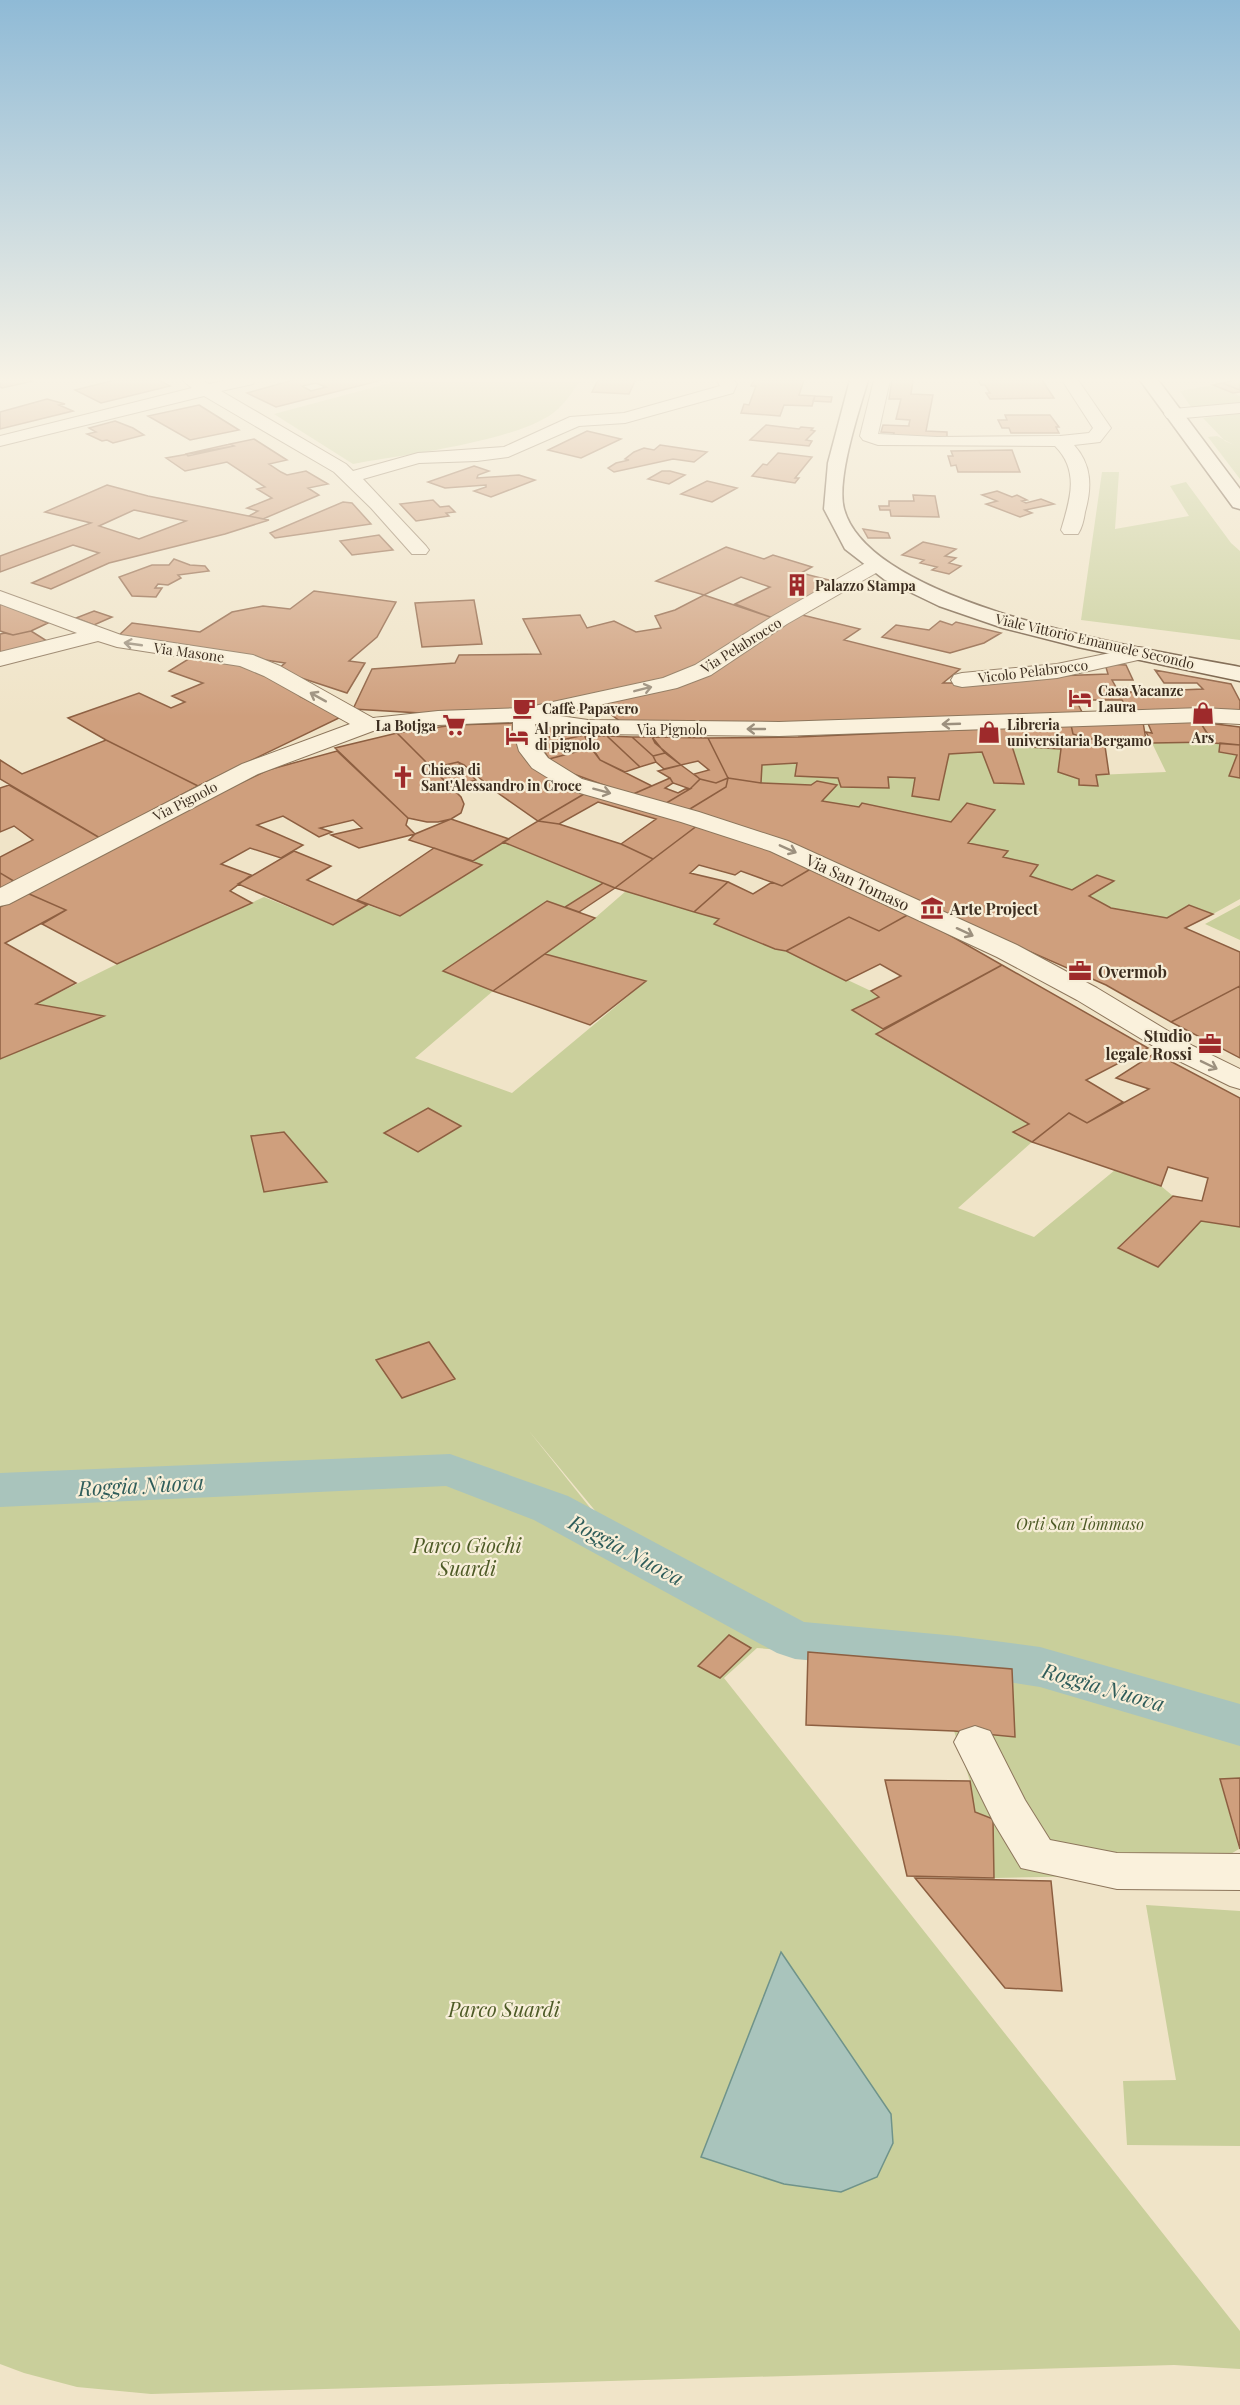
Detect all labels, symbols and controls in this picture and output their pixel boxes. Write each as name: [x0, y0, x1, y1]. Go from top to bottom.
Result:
building icon: Palazzo Stampa: [784, 572, 810, 598]
place label: Palazzo Stampa: [815, 576, 917, 595]
street label: Viale Vittorio Emanuele Secondo: [993, 609, 1197, 673]
street label: Via Pelabrocco: [696, 612, 785, 678]
street label: Via Masone: [151, 637, 226, 666]
one-way arrow: [124, 638, 143, 649]
street label: Vicolo Pelabrocco: [976, 655, 1089, 687]
place label: Casa Vacanze Laura: [1098, 681, 1184, 716]
one-way arrow: [633, 683, 652, 695]
hotel icon: Casa Vacanze Laura: [1067, 685, 1093, 711]
one-way arrow: [310, 691, 327, 703]
cafe icon: Caffè Papavero: [511, 695, 537, 721]
place label: Caffè Papavero: [542, 699, 639, 718]
shop icon: Ars: [1190, 700, 1216, 726]
supermarket icon: La Botjga: [441, 712, 467, 738]
place label: Libreria universitaria Bergamo: [1007, 715, 1152, 750]
place label: La Botjga: [376, 716, 437, 735]
place label: Al principato di pignolo: [534, 719, 620, 754]
one-way arrow: [941, 719, 961, 730]
shop icon: Libreria universitaria Bergamo: [976, 719, 1002, 745]
street label: Via Pignolo: [636, 720, 707, 739]
hotel icon: Al principato di pignolo: [504, 723, 530, 749]
one-way arrow: [746, 723, 766, 735]
place label: Ars: [1191, 728, 1214, 747]
place label: Chiesa di Sant'Alessandro in Croce: [421, 760, 582, 795]
church icon: Chiesa di Sant'Alessandro in Croce: [390, 764, 416, 790]
street label: Via Pignolo: [149, 777, 221, 826]
one-way arrow: [592, 786, 611, 798]
one-way arrow: [778, 844, 796, 856]
street label: Via San Tomaso: [802, 848, 913, 915]
museum icon: Arte Project: [919, 895, 945, 921]
place label: Arte Project: [949, 898, 1039, 919]
one-way arrow: [955, 927, 973, 938]
office icon: Overmob: [1067, 958, 1093, 984]
place label: Overmob: [1098, 961, 1167, 982]
place label: Studio legale Rossi: [1106, 1025, 1192, 1064]
office icon: Studio legale Rossi: [1197, 1031, 1223, 1057]
one-way arrow: [1200, 1060, 1218, 1071]
water label: Roggia Nuova: [76, 1467, 205, 1501]
water label: Roggia Nuova: [564, 1507, 689, 1591]
park label: Orti San Tommaso: [1016, 1513, 1144, 1534]
park label: Parco Giochi Suardi: [412, 1531, 522, 1581]
water label: Roggia Nuova: [1039, 1655, 1169, 1717]
park label: Parco Suardi: [447, 1995, 561, 2022]

